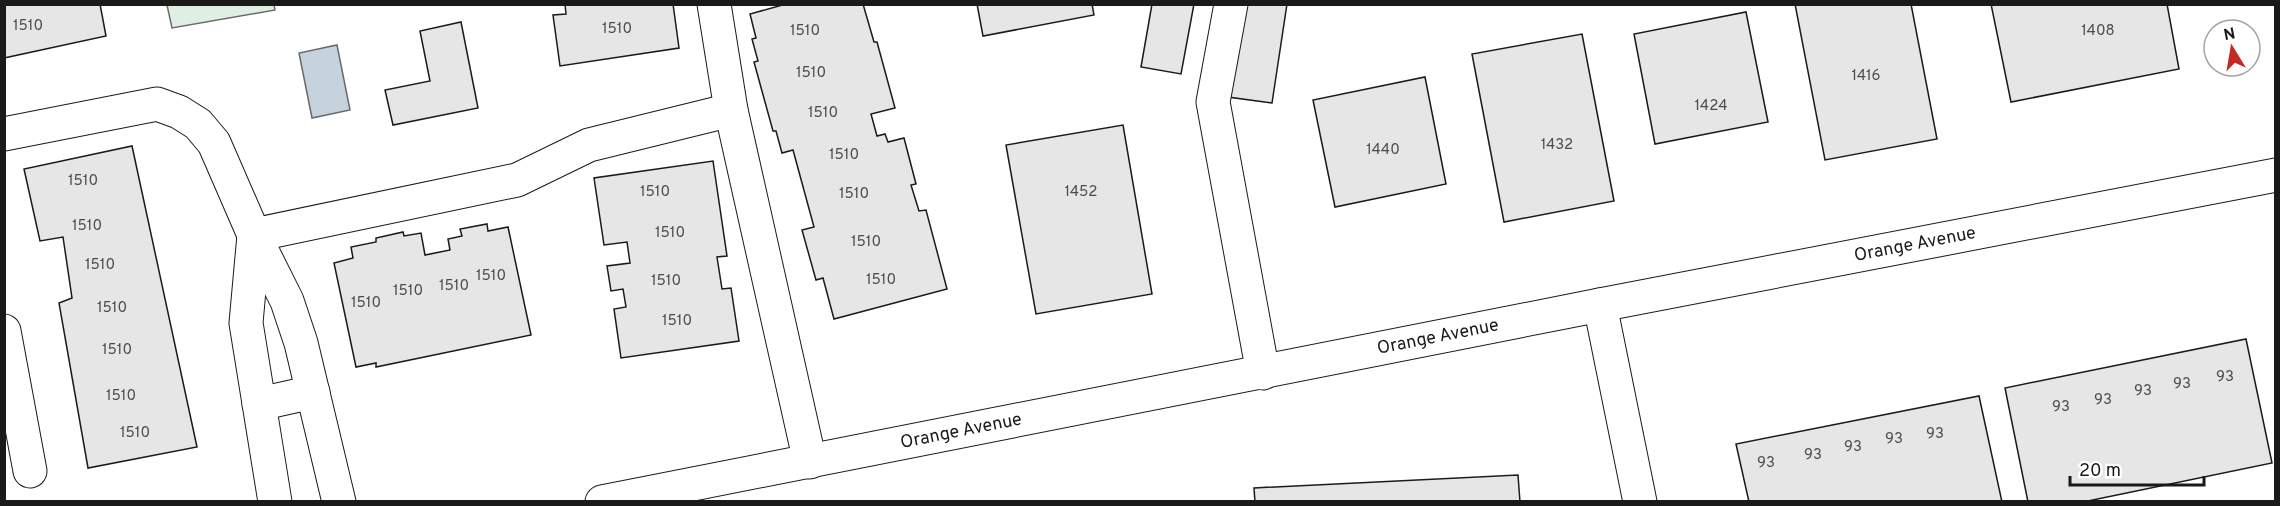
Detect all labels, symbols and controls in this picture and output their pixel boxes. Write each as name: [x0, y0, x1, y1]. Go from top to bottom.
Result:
house number: 1510: [13, 17, 43, 36]
north arrow: [2202, 18, 2262, 78]
house number: 1510: [602, 20, 632, 39]
house number: 1510: [790, 22, 820, 41]
house number: 1408: [2081, 22, 2115, 41]
text: N: [2222, 24, 2237, 46]
house number: 1510: [796, 64, 826, 83]
house number: 1416: [1851, 67, 1881, 86]
house number: 1424: [1695, 97, 1727, 116]
house number: 1510: [808, 104, 838, 123]
house number: 1432: [1541, 136, 1573, 155]
house number: 1440: [1366, 141, 1400, 160]
house number: 1510: [829, 146, 859, 165]
house number: 1510: [68, 172, 98, 191]
house number: 1510: [640, 183, 670, 202]
house number: 1452: [1064, 183, 1098, 202]
house number: 1510: [839, 185, 869, 204]
house number: 1510: [72, 217, 102, 236]
street label: Orange Avenue: [1852, 221, 1978, 267]
house number: 1510: [655, 224, 685, 243]
house number: 1510: [851, 233, 881, 252]
house number: 1510: [85, 256, 115, 275]
house number: 1510: [476, 267, 506, 286]
house number: 1510: [866, 271, 896, 290]
house number: 1510: [651, 272, 681, 291]
house number: 1510: [439, 277, 469, 296]
house number: 1510: [393, 282, 423, 301]
house number: 1510: [351, 294, 381, 313]
house number: 1510: [97, 299, 127, 318]
house number: 1510: [662, 312, 692, 331]
street label: Orange Avenue: [1375, 314, 1501, 360]
house number: 1510: [102, 341, 132, 360]
house number: 93: [2216, 368, 2234, 387]
house number: 93: [2173, 375, 2191, 394]
house number: 93: [2134, 382, 2152, 401]
house number: 1510: [106, 387, 136, 406]
house number: 93: [2094, 391, 2112, 410]
house number: 93: [2052, 398, 2070, 417]
street label: Orange Avenue: [898, 408, 1024, 454]
house number: 1510: [120, 424, 150, 443]
house number: 93: [1926, 425, 1944, 444]
house number: 93: [1885, 430, 1903, 449]
house number: 93: [1844, 438, 1862, 457]
house number: 93: [1804, 446, 1822, 465]
scale bar: [2070, 449, 2204, 487]
house number: 93: [1757, 454, 1775, 473]
text: 20 m: [2079, 460, 2121, 483]

